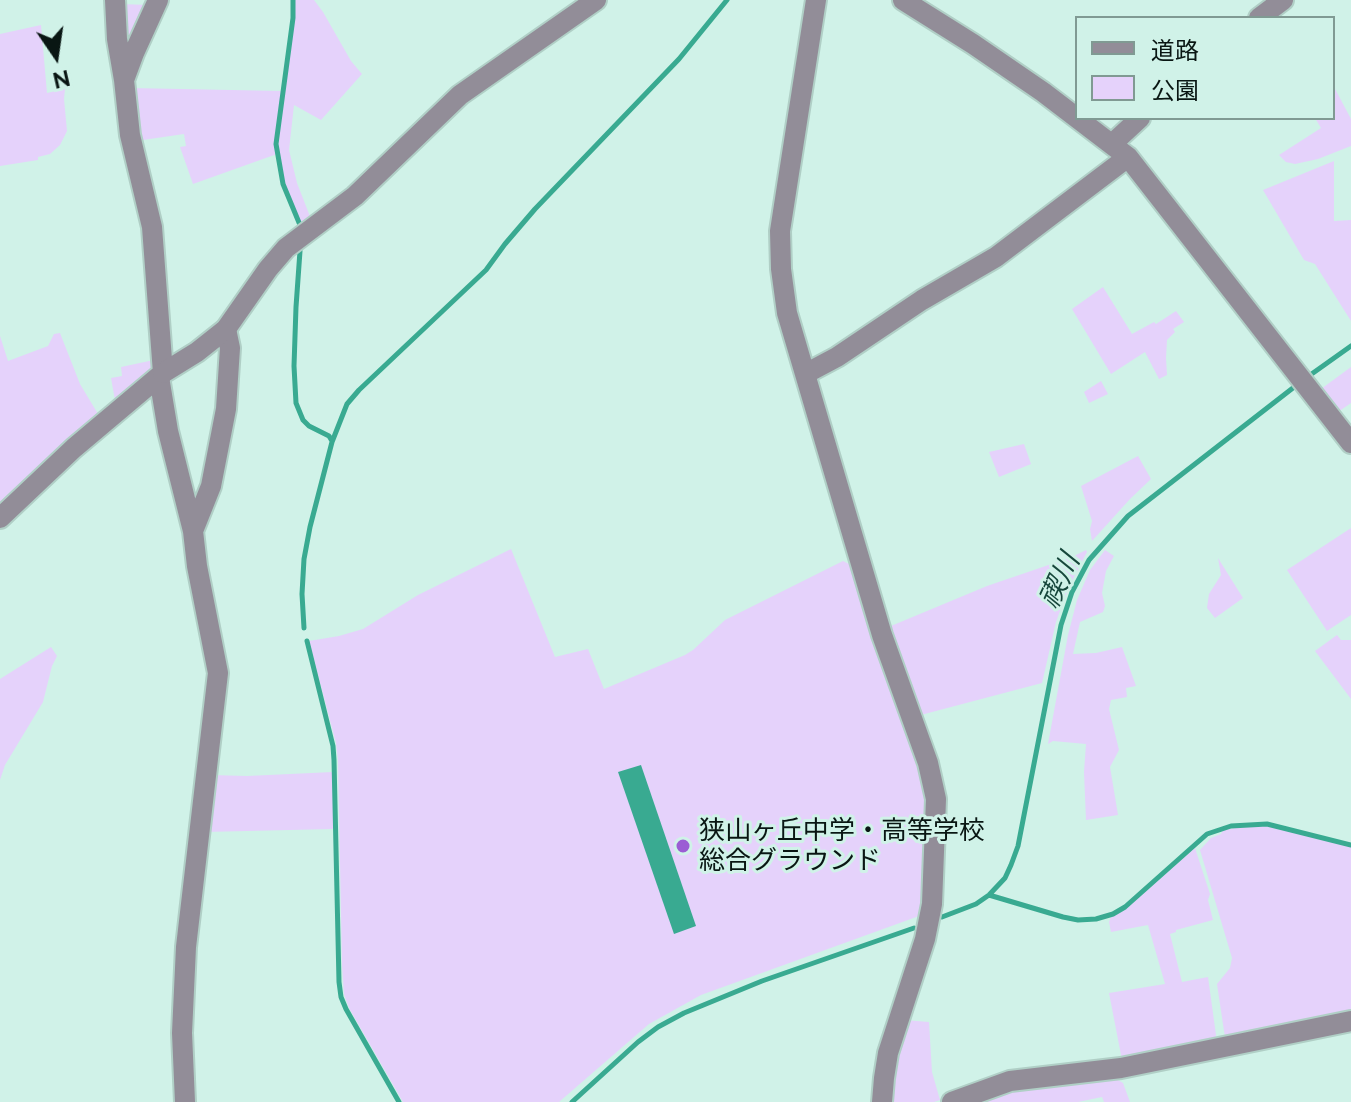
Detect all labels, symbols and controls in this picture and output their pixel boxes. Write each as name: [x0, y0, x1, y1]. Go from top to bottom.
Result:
north arrow: [16, 16, 96, 96]
legend: [1075, 16, 1335, 120]
text: 道路: [1151, 36, 1199, 65]
text: N: [50, 65, 73, 94]
text: 公園: [1151, 76, 1199, 105]
water label: 禊川: [1033, 549, 1087, 613]
place label: 狭山ヶ丘中学・高等学校 総合グラウンド: [699, 815, 985, 876]
marker: 狭山ヶ丘中学・高等学校 総合グラウンド: [674, 837, 692, 855]

